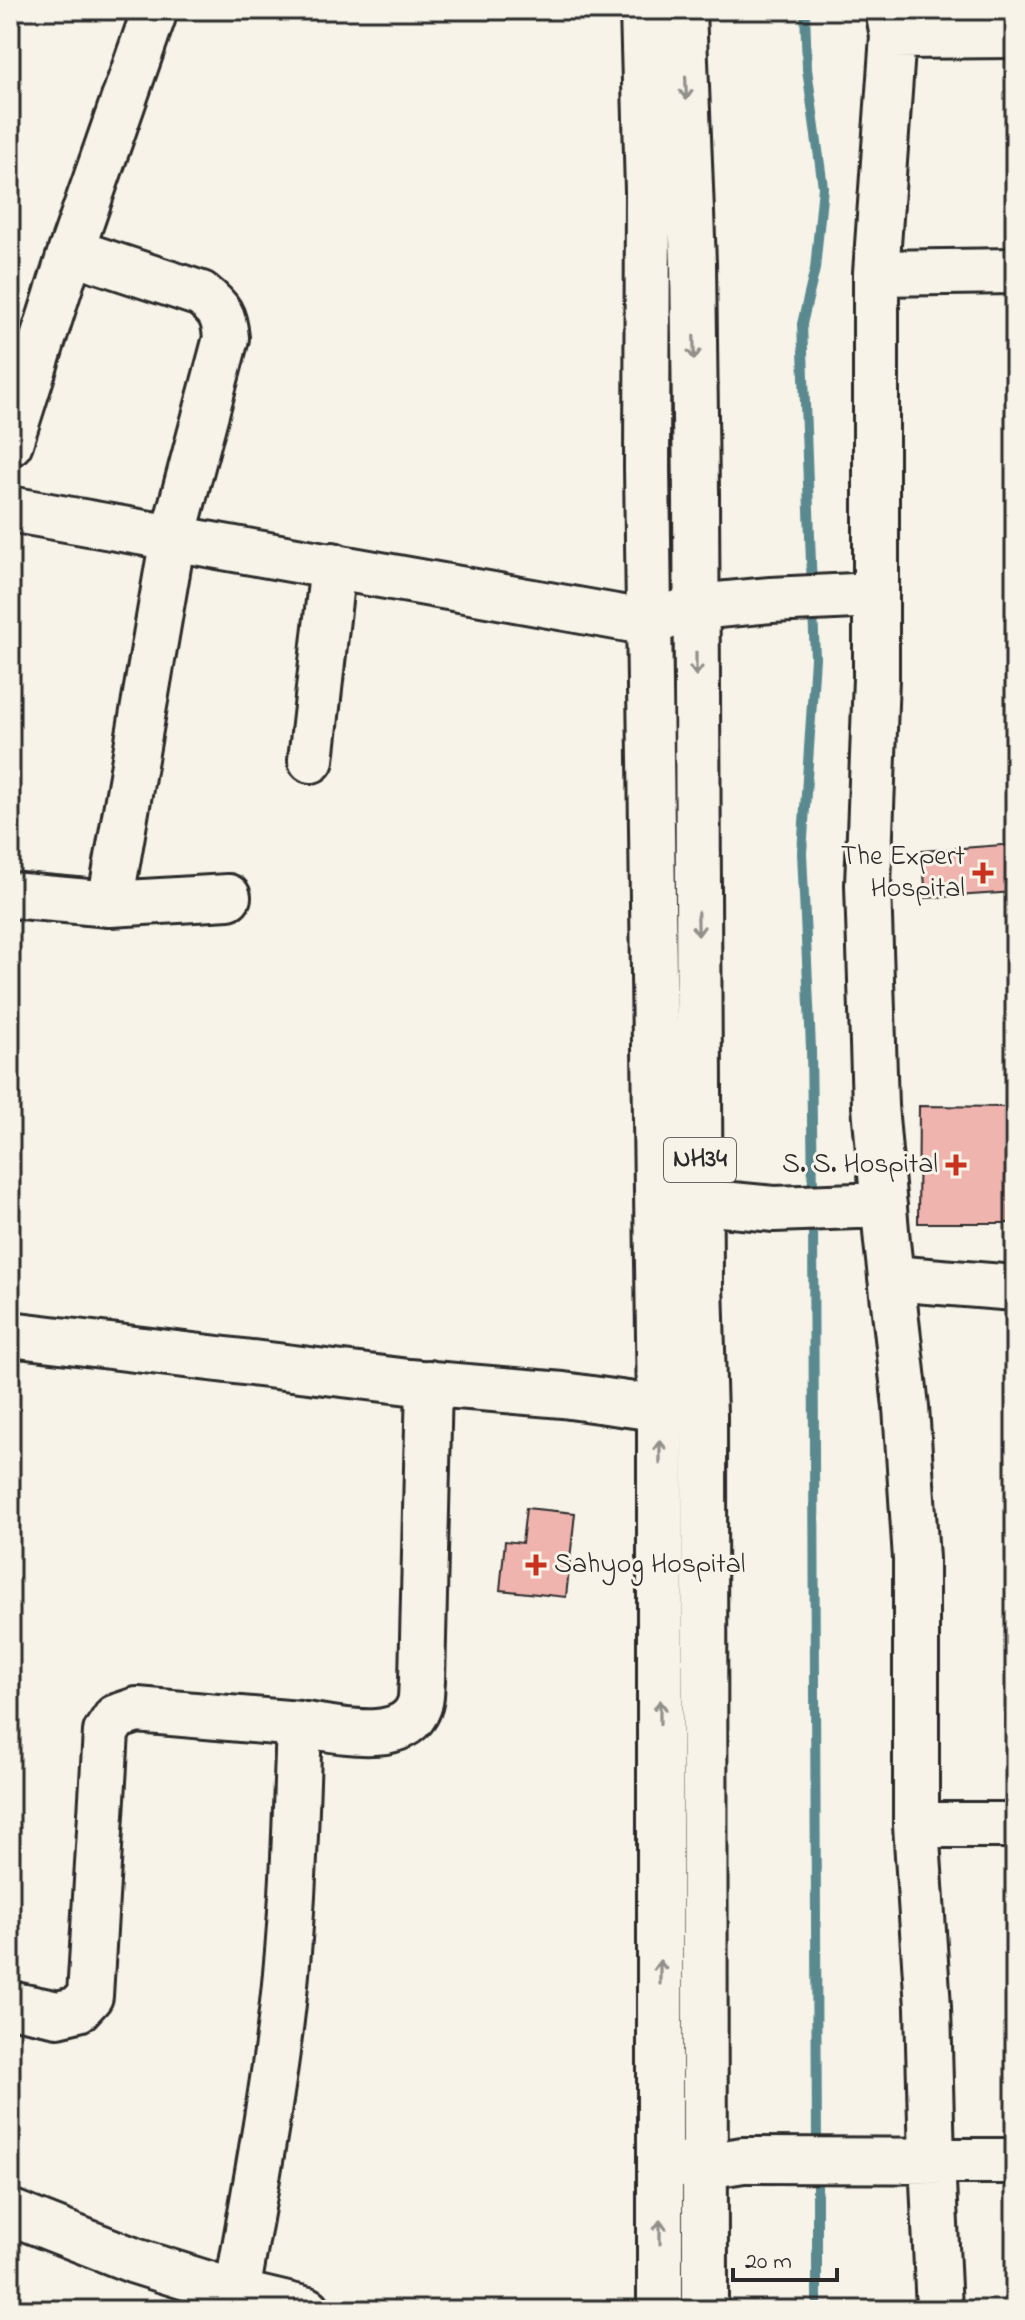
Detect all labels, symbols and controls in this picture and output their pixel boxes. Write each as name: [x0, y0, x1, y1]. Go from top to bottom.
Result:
one-way arrow: [679, 74, 694, 101]
one-way arrow: [686, 334, 702, 361]
one-way arrow: [688, 650, 704, 677]
place label: The Expert Hospital: [841, 837, 965, 910]
marker: The Expert Hospital: [972, 862, 994, 884]
one-way arrow: [690, 910, 706, 937]
road number: NH34: [664, 1138, 736, 1182]
place label: S. S. Hospital: [782, 1145, 938, 1186]
marker: S. S. Hospital: [945, 1154, 967, 1176]
one-way arrow: [652, 1439, 668, 1466]
place label: Sahyog Hospital: [554, 1545, 746, 1586]
marker: Sahyog Hospital: [525, 1554, 547, 1576]
one-way arrow: [652, 1699, 668, 1726]
one-way arrow: [652, 1959, 668, 1986]
one-way arrow: [652, 2219, 668, 2246]
scale bar: [733, 2232, 837, 2282]
text: 20 m: [745, 2245, 792, 2280]

